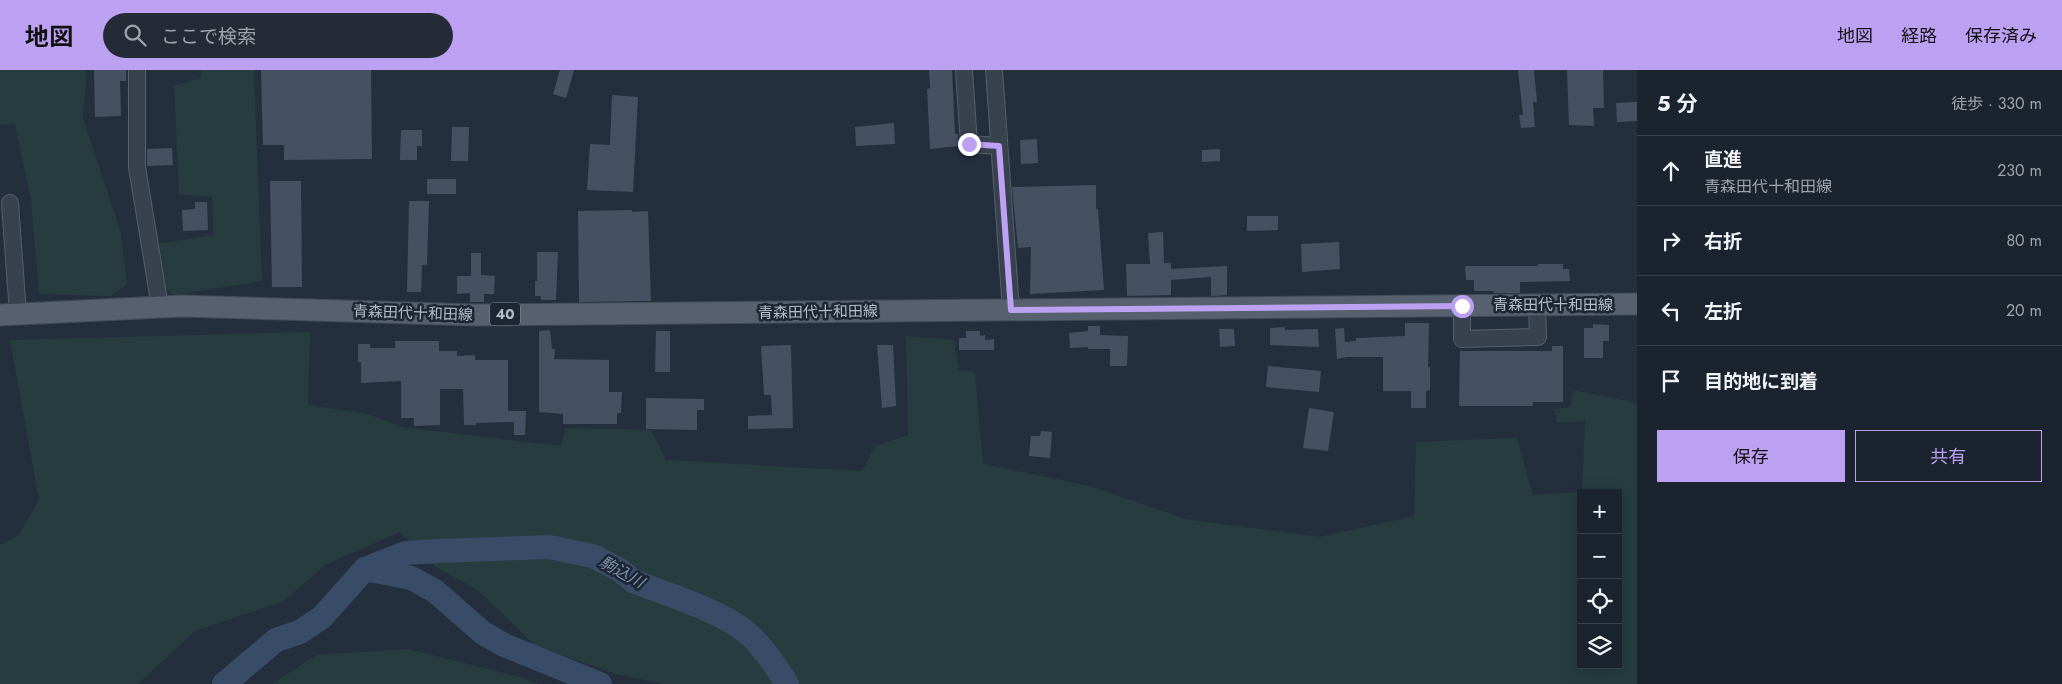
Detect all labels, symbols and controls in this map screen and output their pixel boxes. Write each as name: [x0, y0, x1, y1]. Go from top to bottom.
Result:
search box: [103, 13, 453, 58]
text: 地図: [25, 19, 73, 54]
icon: search: [121, 21, 149, 49]
text: ここで検索: [161, 23, 256, 50]
text: 地図: [1837, 23, 1873, 49]
text: 経路: [1901, 23, 1937, 49]
text: 保存済み: [1965, 23, 2037, 49]
text: 5 分: [1657, 89, 1698, 119]
text: 徒歩 · 330 m: [1951, 92, 2042, 115]
route end: [958, 133, 981, 156]
text: 直進: [1704, 146, 1742, 173]
icon: ahead: [1657, 157, 1685, 185]
text: 230 m: [1997, 159, 2042, 182]
text: 青森田代十和田線: [1704, 175, 1832, 198]
icon: right: [1657, 227, 1685, 255]
text: 右折: [1704, 228, 1742, 255]
text: 80 m: [2006, 229, 2042, 252]
street label: 青森田代十和田線: [1493, 294, 1613, 316]
route start: [1451, 295, 1474, 318]
icon: left: [1657, 297, 1685, 325]
text: 左折: [1704, 298, 1742, 325]
text: 20 m: [2006, 299, 2042, 322]
street label: 青森田代十和田線: [353, 300, 473, 326]
street label: 青森田代十和田線: [758, 300, 878, 324]
road number: 40: [490, 302, 520, 325]
icon: arrive: [1657, 367, 1685, 395]
text: 目的地に到着: [1704, 368, 1818, 395]
button: 保存: [1657, 430, 1845, 482]
button: 共有: [1855, 430, 2042, 482]
map controls: [1577, 489, 1622, 669]
button: +: [1577, 489, 1622, 534]
button: −: [1577, 534, 1622, 579]
water label: 駒込川: [595, 550, 650, 595]
button: locate: [1577, 579, 1622, 624]
button: layers: [1577, 624, 1622, 669]

